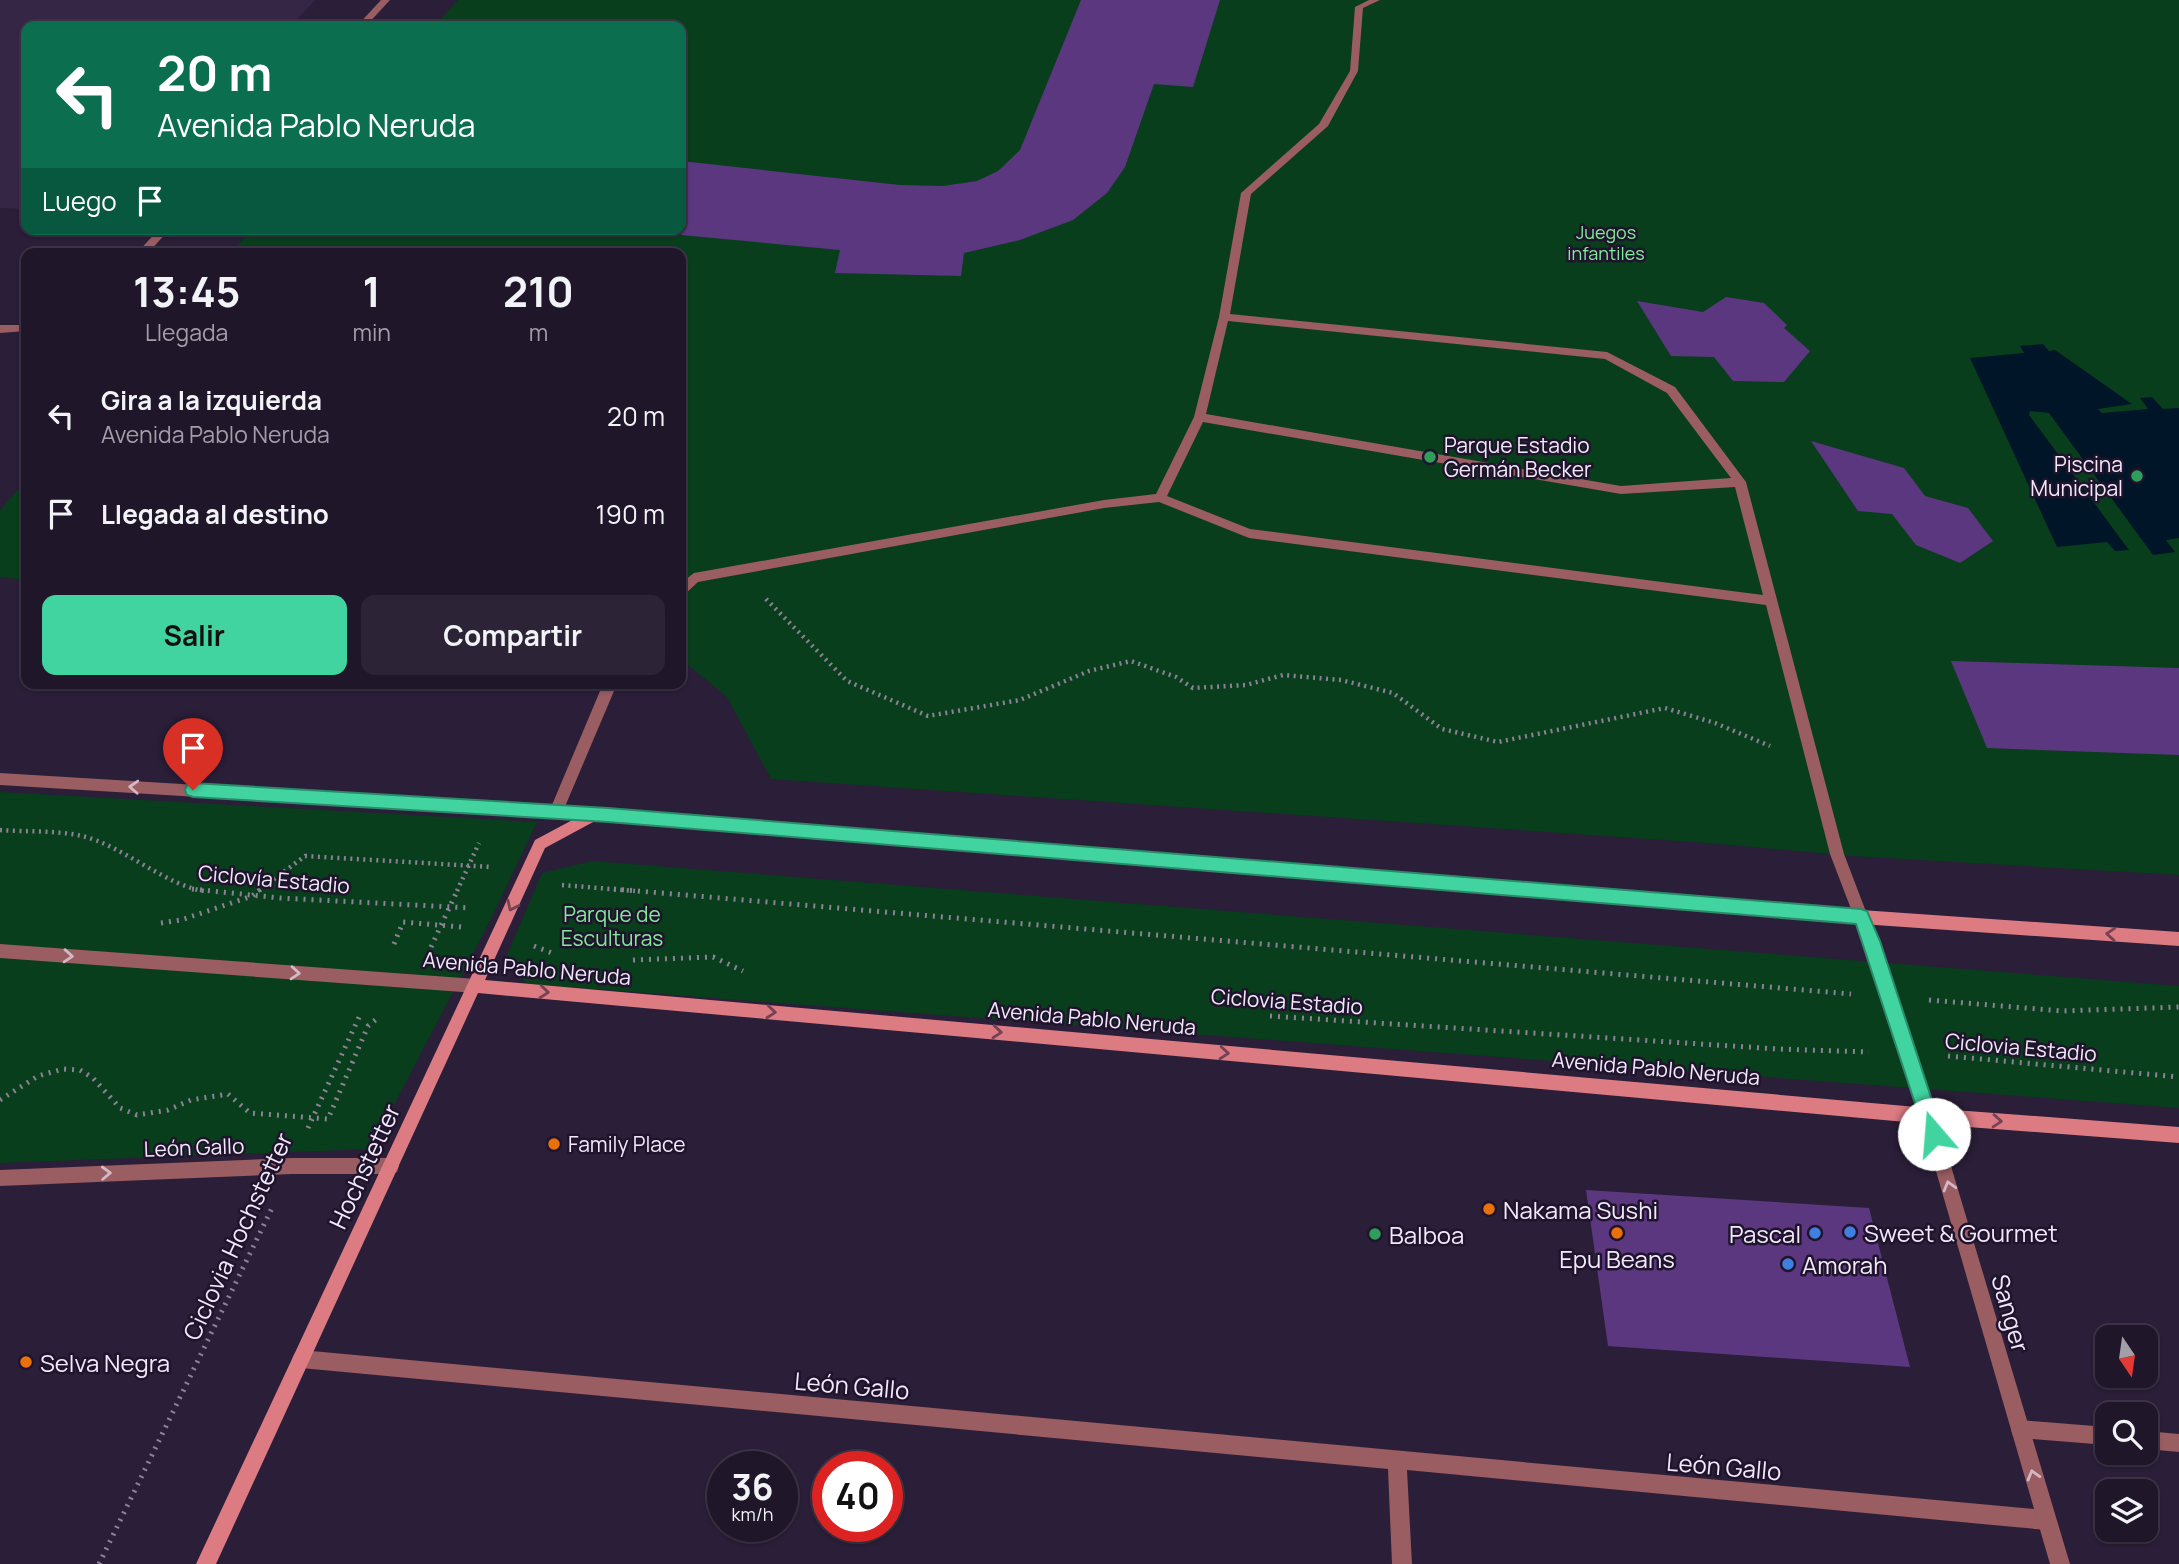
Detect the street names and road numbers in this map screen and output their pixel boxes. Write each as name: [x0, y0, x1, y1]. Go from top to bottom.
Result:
street label: Ciclovía Estadio: [197, 858, 351, 900]
street label: Avenida Pablo Neruda: [422, 945, 632, 991]
street label: Ciclovia Estadio: [1210, 982, 1364, 1020]
street label: Avenida Pablo Neruda: [987, 995, 1197, 1041]
street label: Ciclovia Estadio: [1944, 1026, 2098, 1068]
street label: Avenida Pablo Neruda: [1551, 1045, 1761, 1091]
street label: Hochstetter: [321, 1098, 408, 1234]
street label: Ciclovia Hochstetter: [174, 1127, 300, 1345]
street label: León Gallo: [143, 1131, 245, 1163]
street label: Sanger: [1984, 1270, 2038, 1356]
street label: León Gallo: [793, 1364, 911, 1406]
street label: León Gallo: [1665, 1445, 1783, 1487]

